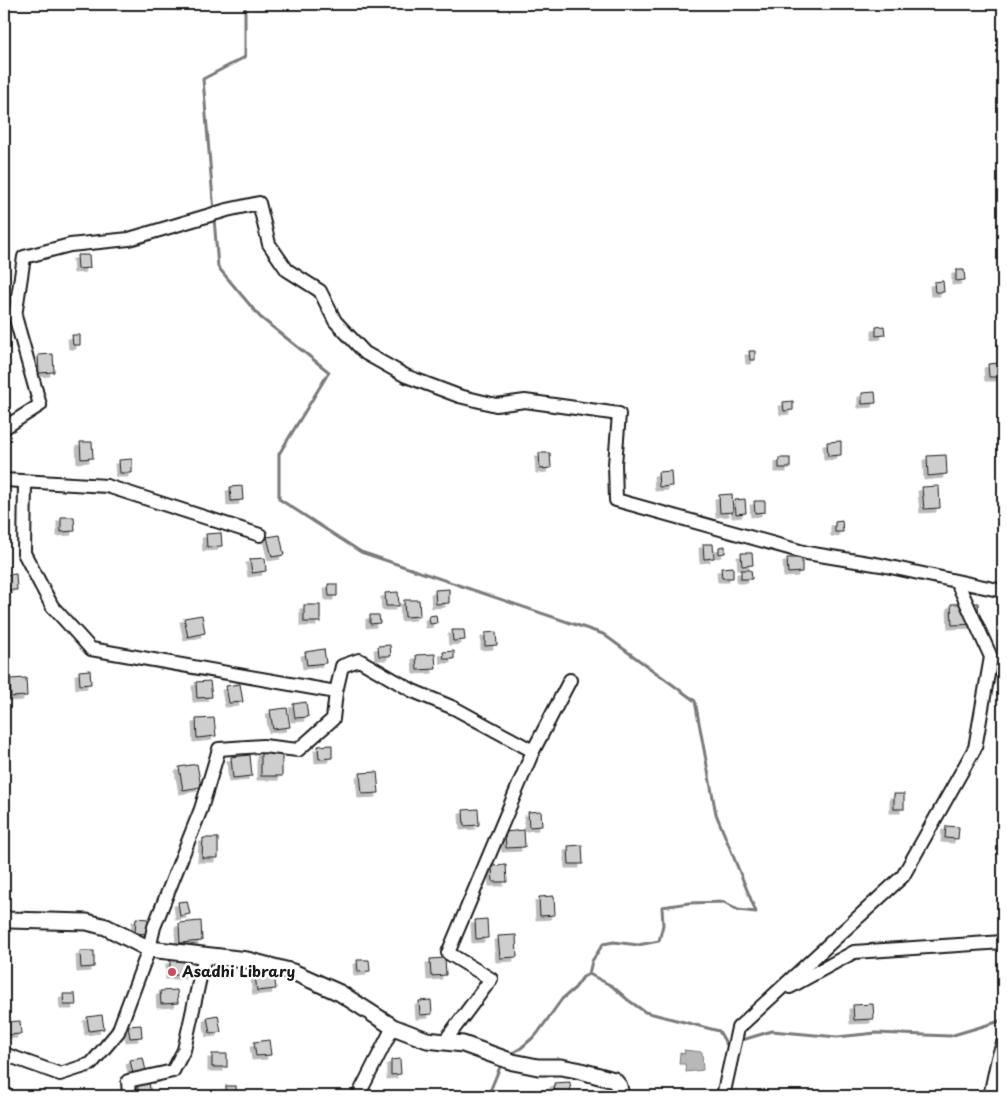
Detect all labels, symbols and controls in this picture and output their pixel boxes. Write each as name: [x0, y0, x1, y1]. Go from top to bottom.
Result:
place label: Asadhi Library: [181, 959, 295, 982]
marker: Asadhi Library: [166, 966, 178, 978]

